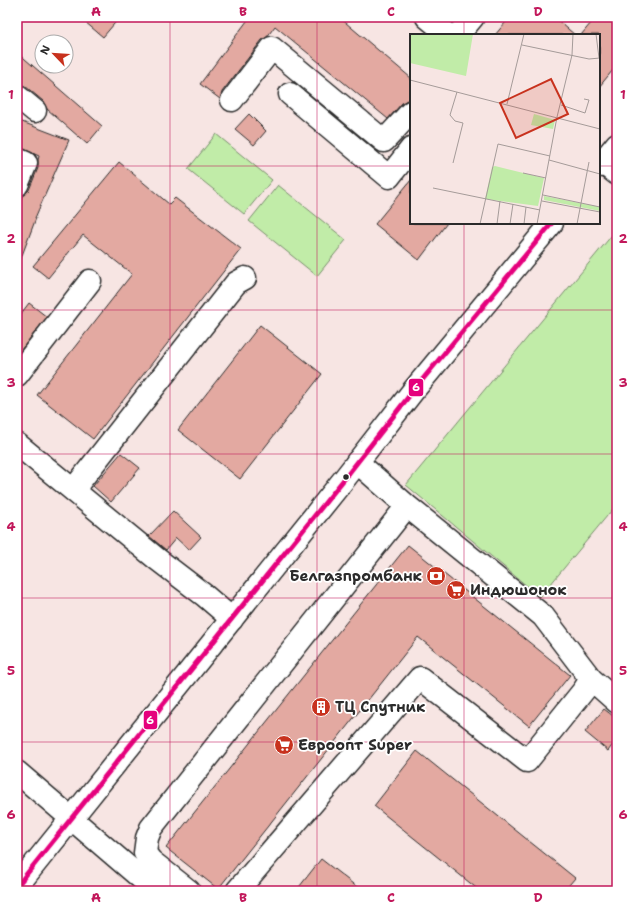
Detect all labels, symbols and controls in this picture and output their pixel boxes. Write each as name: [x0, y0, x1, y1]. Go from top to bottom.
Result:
text: A: [91, 3, 101, 20]
text: B: [239, 3, 247, 20]
text: C: [387, 3, 395, 20]
text: D: [533, 3, 543, 20]
north arrow: [34, 34, 74, 74]
inset map: [410, 34, 600, 224]
text: N: [37, 43, 54, 57]
text: 1: [8, 86, 14, 103]
text: 1: [620, 86, 626, 103]
text: 2: [6, 230, 16, 247]
text: 2: [618, 230, 628, 247]
text: 3: [6, 374, 16, 391]
text: 3: [618, 374, 628, 391]
line badge: 6: [408, 378, 424, 397]
text: 6: [412, 380, 420, 395]
unlabelled marker: [341, 472, 351, 482]
text: 4: [6, 518, 16, 535]
text: 4: [618, 518, 628, 535]
bank icon: Белгазпромбанк: [425, 565, 447, 587]
place label: Белгазпромбанк: [289, 566, 423, 586]
supermarket icon: Индюшонок: [445, 579, 467, 601]
place label: Индюшонок: [470, 580, 567, 600]
text: 5: [7, 662, 15, 679]
text: 5: [619, 662, 627, 679]
building icon: ТЦ Спутник: [310, 696, 332, 718]
place label: ТЦ Спутник: [335, 697, 426, 717]
line badge: 6: [143, 710, 158, 730]
text: 6: [146, 713, 154, 728]
supermarket icon: Евроопт Super: [273, 734, 295, 756]
place label: Евроопт Super: [298, 735, 412, 755]
text: 6: [6, 806, 16, 823]
text: 6: [618, 806, 628, 823]
text: A: [91, 889, 101, 906]
text: B: [239, 889, 247, 906]
text: C: [387, 889, 395, 906]
text: D: [533, 889, 543, 906]

